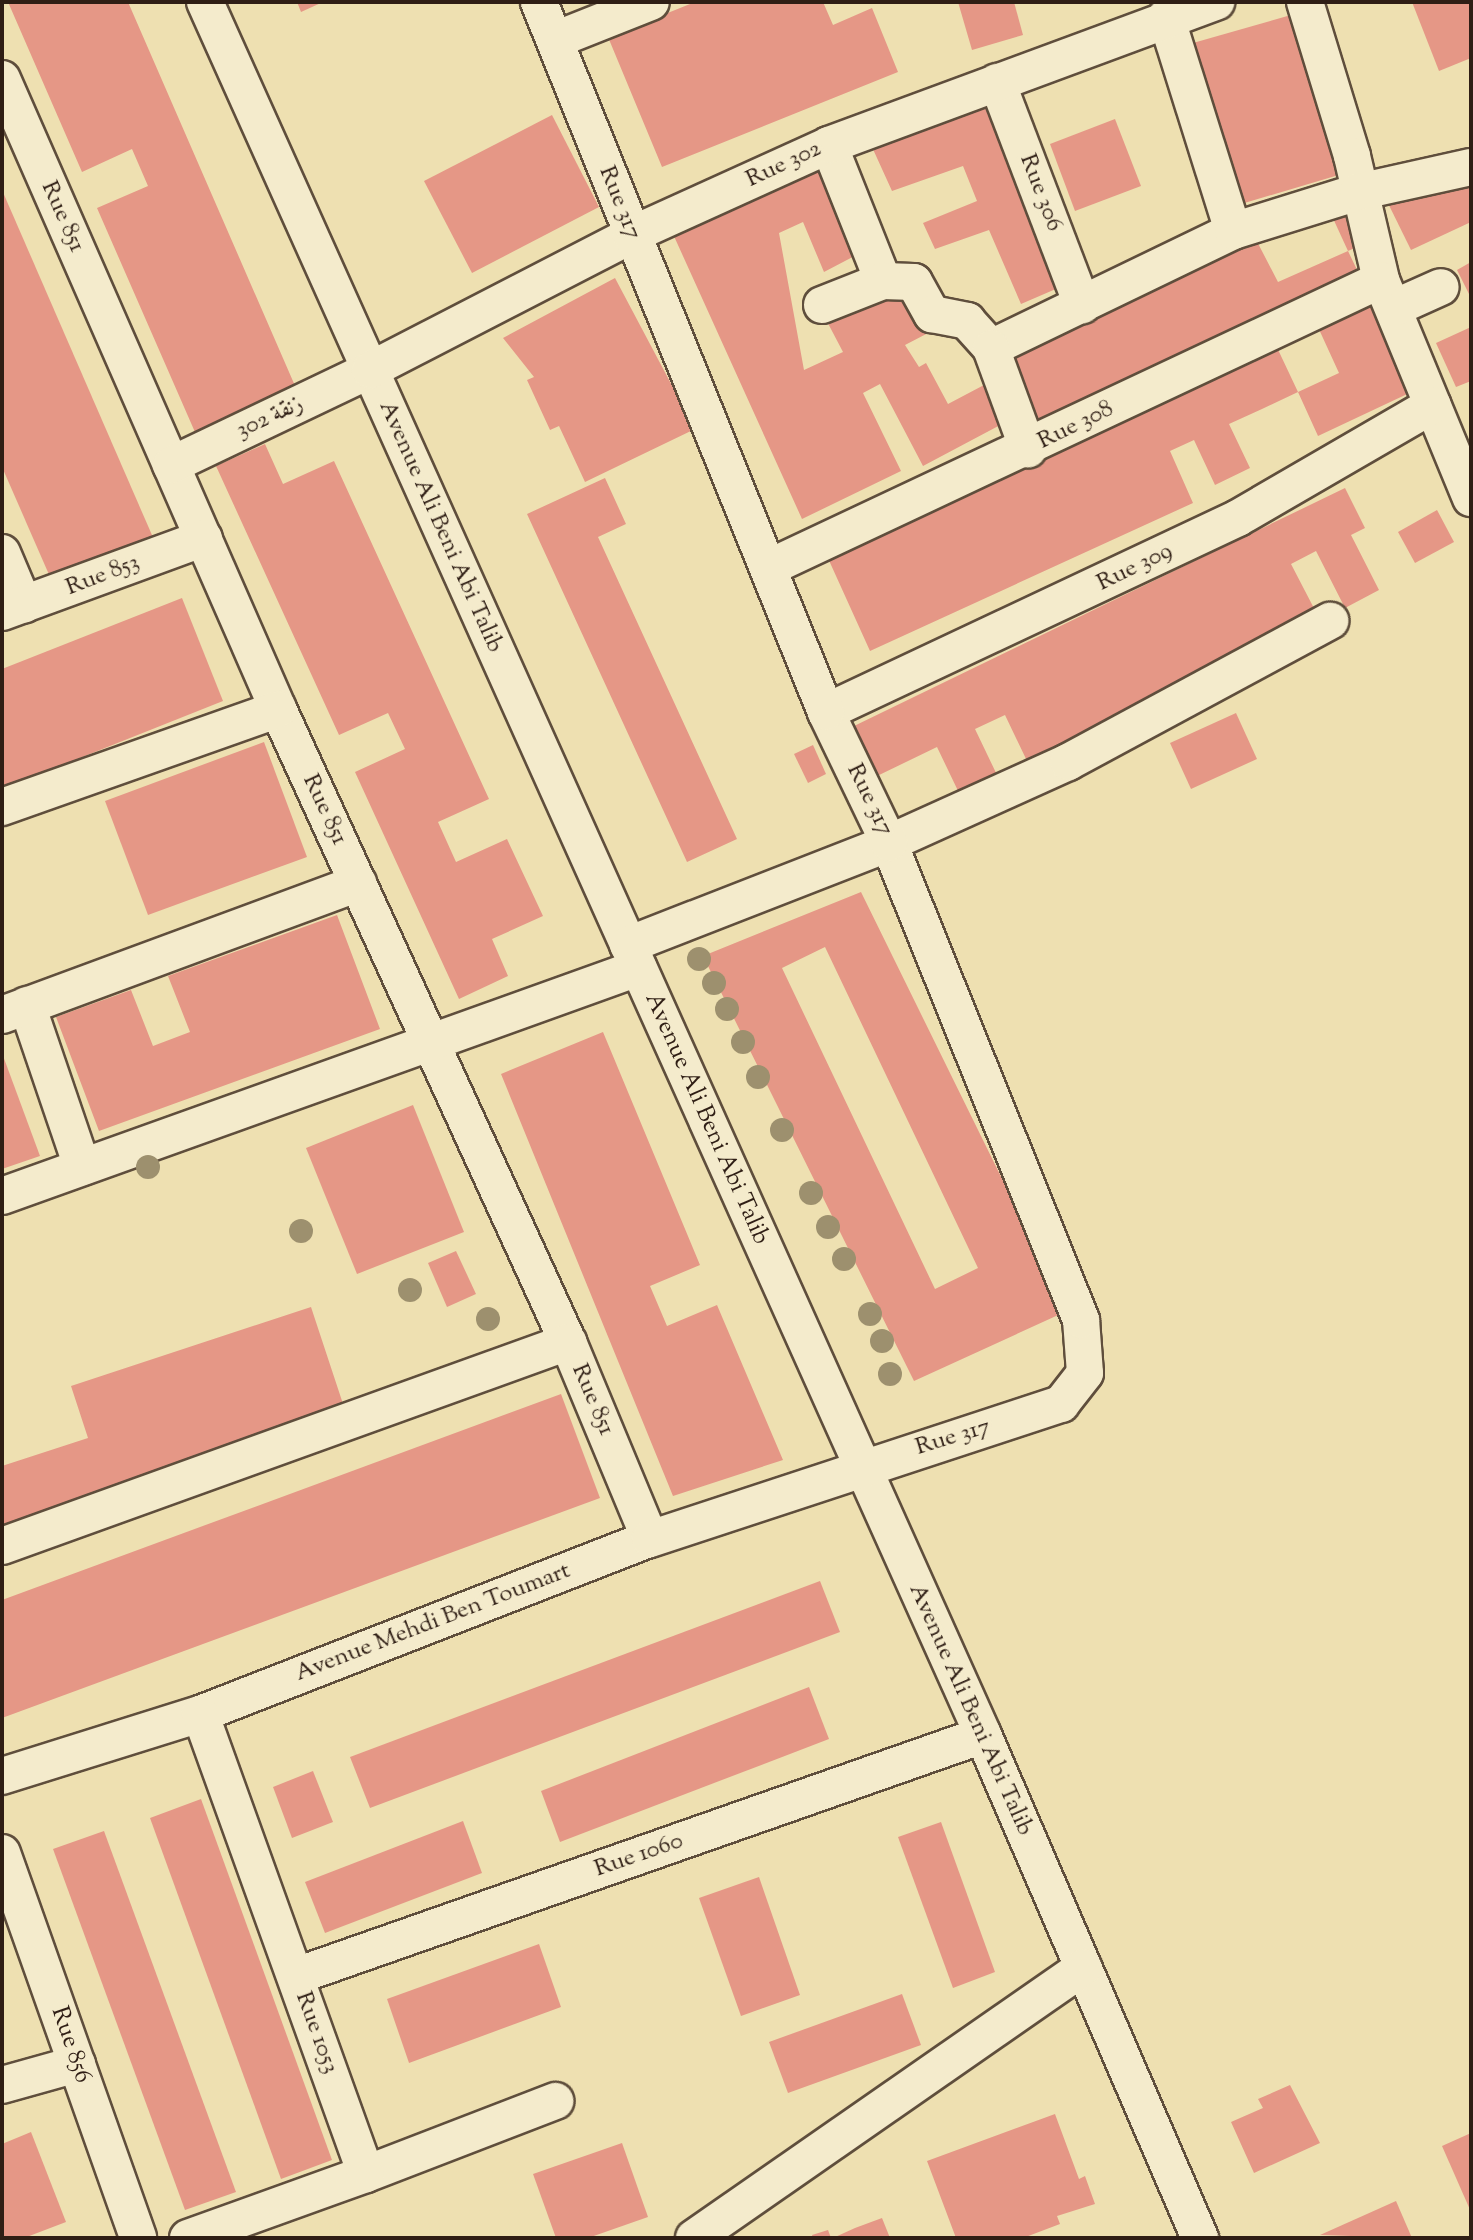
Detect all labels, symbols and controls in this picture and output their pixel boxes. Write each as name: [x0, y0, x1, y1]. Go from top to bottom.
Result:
street label: Rue 302: [742, 135, 826, 195]
street label: Rue 306: [1012, 150, 1068, 236]
street label: Rue 317: [591, 162, 647, 244]
street label: Rue 851: [34, 177, 90, 257]
street label: زنقة 302: [232, 390, 308, 446]
street label: Rue 308: [1033, 395, 1119, 457]
street label: Avenue Ali Beni Abi Talib: [371, 397, 509, 657]
street label: Rue 309: [1093, 537, 1177, 599]
street label: Rue 853: [62, 549, 144, 603]
street label: Rue 317: [839, 759, 899, 841]
street label: Rue 851: [295, 770, 353, 850]
street label: Avenue Ali Beni Abi Talib: [637, 989, 775, 1249]
street label: Rue 851: [564, 1360, 620, 1440]
street label: Rue 317: [912, 1413, 994, 1463]
street label: Avenue Mehdi Ben Toumart: [291, 1557, 575, 1689]
street label: Avenue Ali Beni Abi Talib: [901, 1580, 1039, 1840]
street label: Rue 1060: [591, 1827, 687, 1885]
street label: Rue 1053: [288, 1988, 344, 2078]
street label: Rue 856: [44, 2003, 96, 2087]

